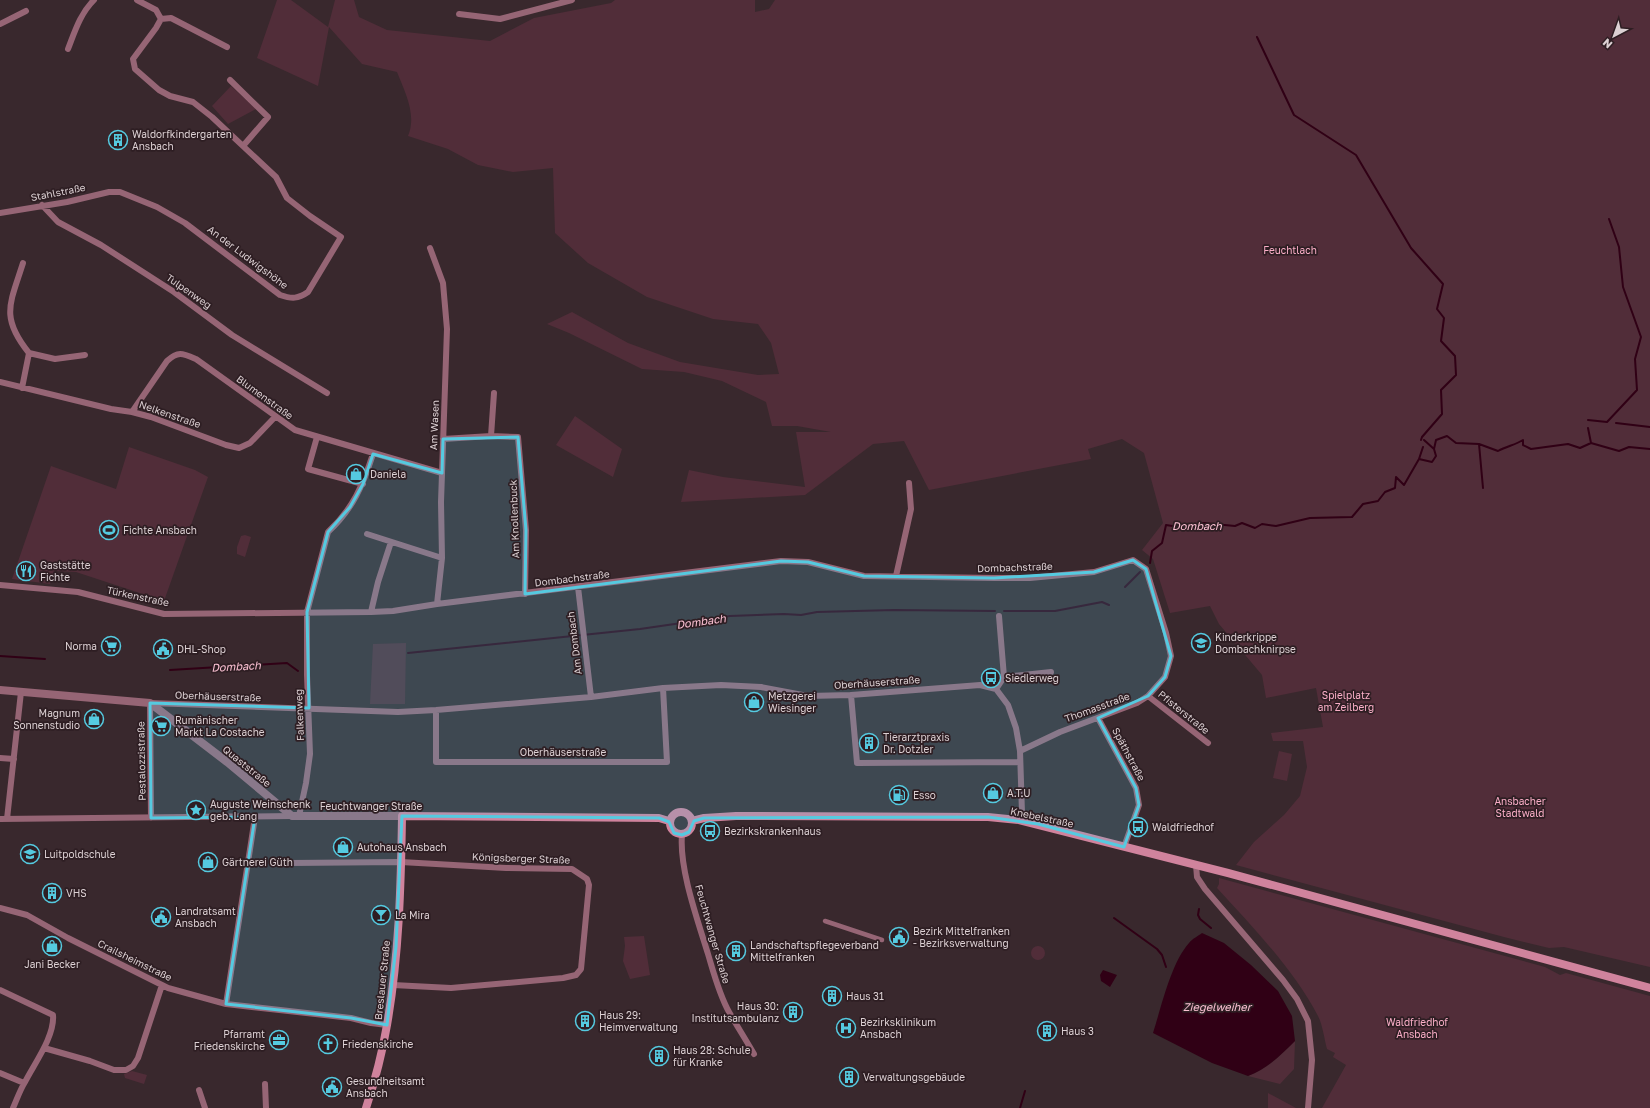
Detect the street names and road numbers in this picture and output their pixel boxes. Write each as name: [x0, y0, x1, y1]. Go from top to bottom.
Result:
street label: Stahlstraße: [30, 181, 87, 203]
street label: An der Ludwigshöhe: [205, 223, 291, 291]
street label: Tulpenweg: [164, 271, 214, 311]
street label: Blumenstraße: [234, 372, 296, 422]
street label: Nelkenstraße: [138, 398, 203, 430]
street label: Am Wasen: [427, 400, 441, 450]
street label: Am Knollenbuck: [507, 479, 521, 559]
street label: Dombachstraße: [977, 560, 1053, 574]
street label: Dombachstraße: [534, 567, 610, 589]
street label: Türkenstraße: [106, 584, 170, 608]
street label: Am Dombach: [564, 611, 584, 675]
street label: Oberhäuserstraße: [833, 673, 921, 691]
street label: Oberhäuserstraße: [175, 688, 262, 704]
street label: Pfisterstraße: [1156, 688, 1212, 736]
street label: Falkenweg: [292, 689, 306, 741]
street label: Thomasstraße: [1063, 690, 1131, 724]
street label: Pestalozzistraße: [134, 721, 148, 801]
street label: Späthstraße: [1110, 725, 1148, 783]
street label: Quaststraße: [220, 743, 274, 789]
street label: Oberhäuserstraße: [520, 746, 606, 758]
street label: Feuchtwanger Straße: [320, 800, 422, 812]
street label: Knebelstraße: [1009, 804, 1075, 830]
street label: Königsberger Straße: [472, 850, 571, 866]
street label: Feuchtwanger Straße: [693, 883, 733, 985]
street label: Crailsheimstraße: [96, 937, 174, 983]
street label: Breslauer Straße: [372, 939, 392, 1020]

